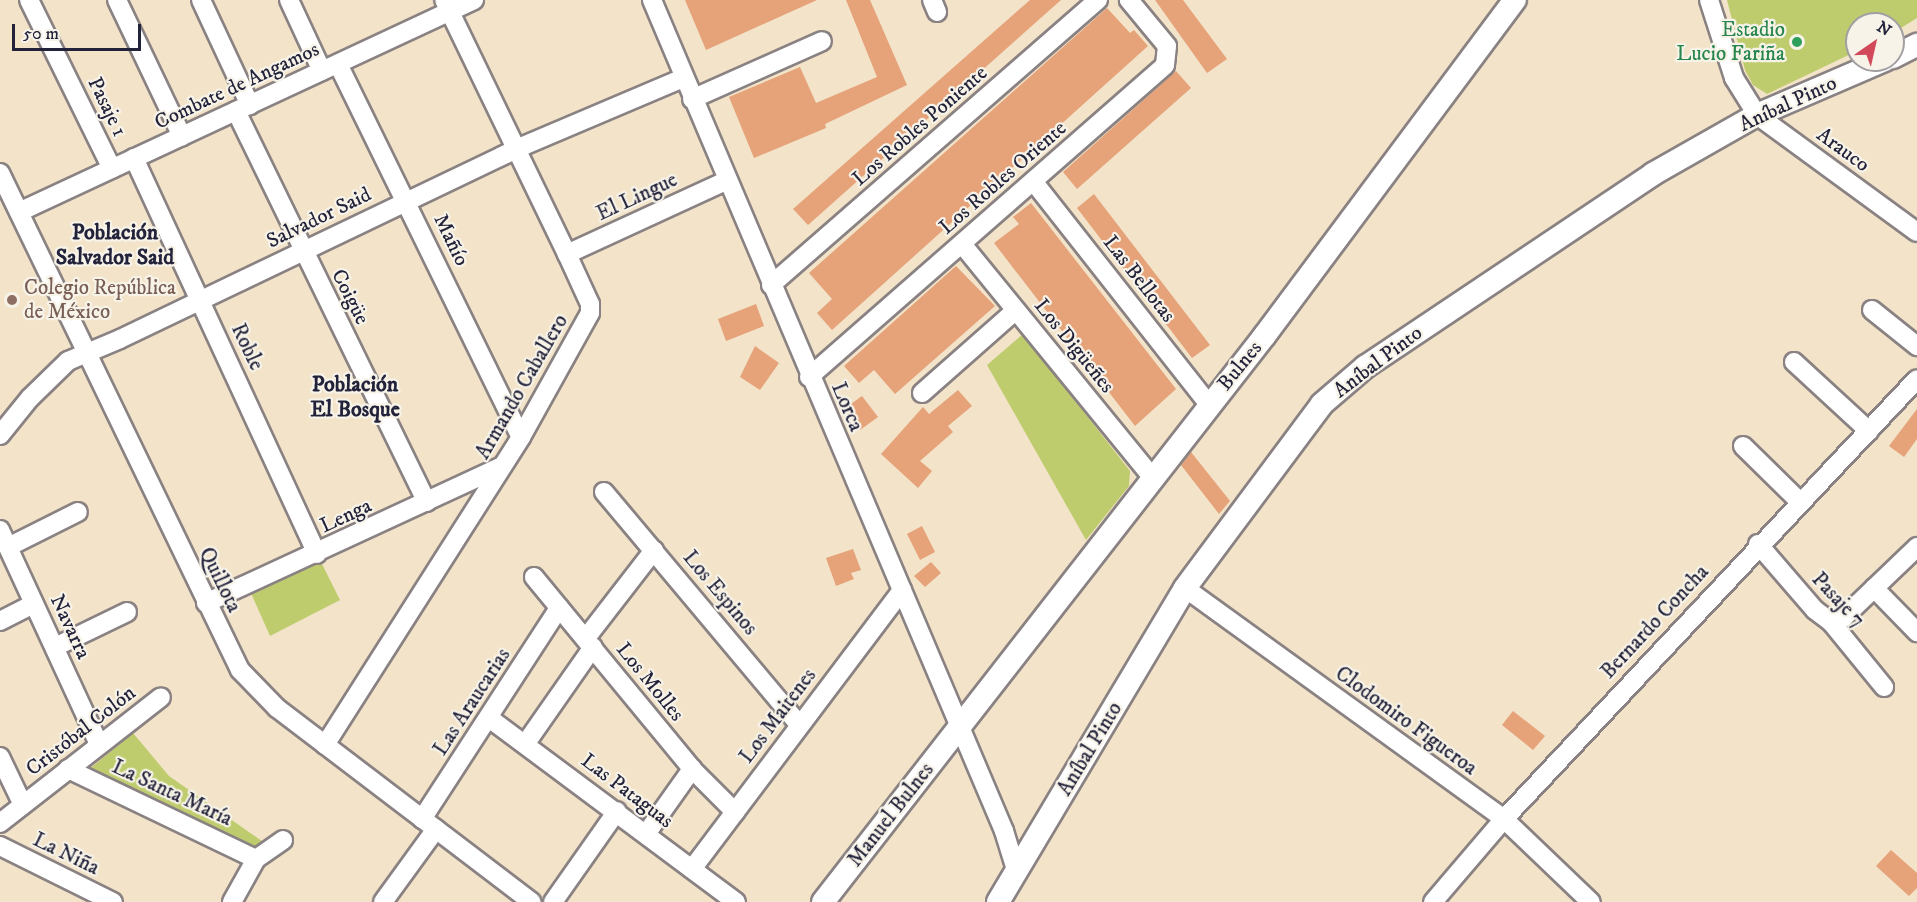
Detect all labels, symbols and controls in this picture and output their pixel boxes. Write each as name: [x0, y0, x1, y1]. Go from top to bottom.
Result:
scale bar: [15, 12, 144, 50]
north arrow: [1845, 12, 1905, 72]
place label: Estadio Lucio Fariña: [1676, 17, 1785, 67]
text: N: [1873, 17, 1895, 41]
text: 50 m: [23, 23, 59, 45]
marker: Estadio Lucio Fariña: [1790, 35, 1804, 49]
street label: Combate de Angamos: [151, 37, 323, 135]
street label: Los Robles Poniente: [847, 61, 993, 191]
street label: Aníbal Pinto: [1735, 70, 1841, 138]
street label: Pasaje 1: [82, 73, 132, 141]
street label: Los Robles Oriente: [934, 116, 1072, 240]
street label: Arauco: [1812, 122, 1874, 178]
street label: El Lingue: [593, 167, 681, 227]
street label: Salvador Said: [263, 182, 375, 254]
street label: Mañío: [428, 210, 474, 270]
district label: Población Salvador Said: [56, 219, 174, 270]
street label: Las Bellotas: [1097, 231, 1181, 327]
street label: Coigüe: [325, 265, 375, 329]
place label: Colegio República de México: [24, 275, 176, 325]
marker: Colegio República de México: [5, 293, 19, 307]
street label: Los Digüeñes: [1028, 294, 1120, 398]
street label: Armando Caballero: [470, 310, 574, 464]
street label: Roble: [225, 320, 269, 374]
street label: Aníbal Pinto: [1329, 320, 1427, 404]
street label: Bulnes: [1212, 336, 1268, 396]
district label: Población El Bosque: [310, 371, 400, 422]
street label: Lorca: [825, 379, 869, 435]
street label: Lenga: [316, 493, 376, 539]
street label: Quillota: [193, 543, 247, 617]
street label: Los Espinos: [677, 546, 763, 640]
street label: Bernardo Concha: [1596, 560, 1714, 684]
street label: Pasaje 7: [1806, 567, 1870, 633]
street label: Navarra: [44, 591, 96, 663]
street label: Los Molles: [611, 637, 689, 727]
street label: Las Araucarias: [428, 644, 516, 760]
street label: Clodomiro Figueroa: [1330, 661, 1482, 781]
street label: Los Maitenes: [734, 664, 822, 768]
street label: Cristóbal Colón: [21, 680, 141, 782]
street label: Aníbal Pinto: [1052, 698, 1128, 800]
street label: Las Pataguas: [576, 748, 678, 834]
street label: La Santa María: [108, 754, 236, 832]
street label: Manuel Bulnes: [843, 758, 939, 872]
street label: La Niña: [29, 827, 103, 881]

